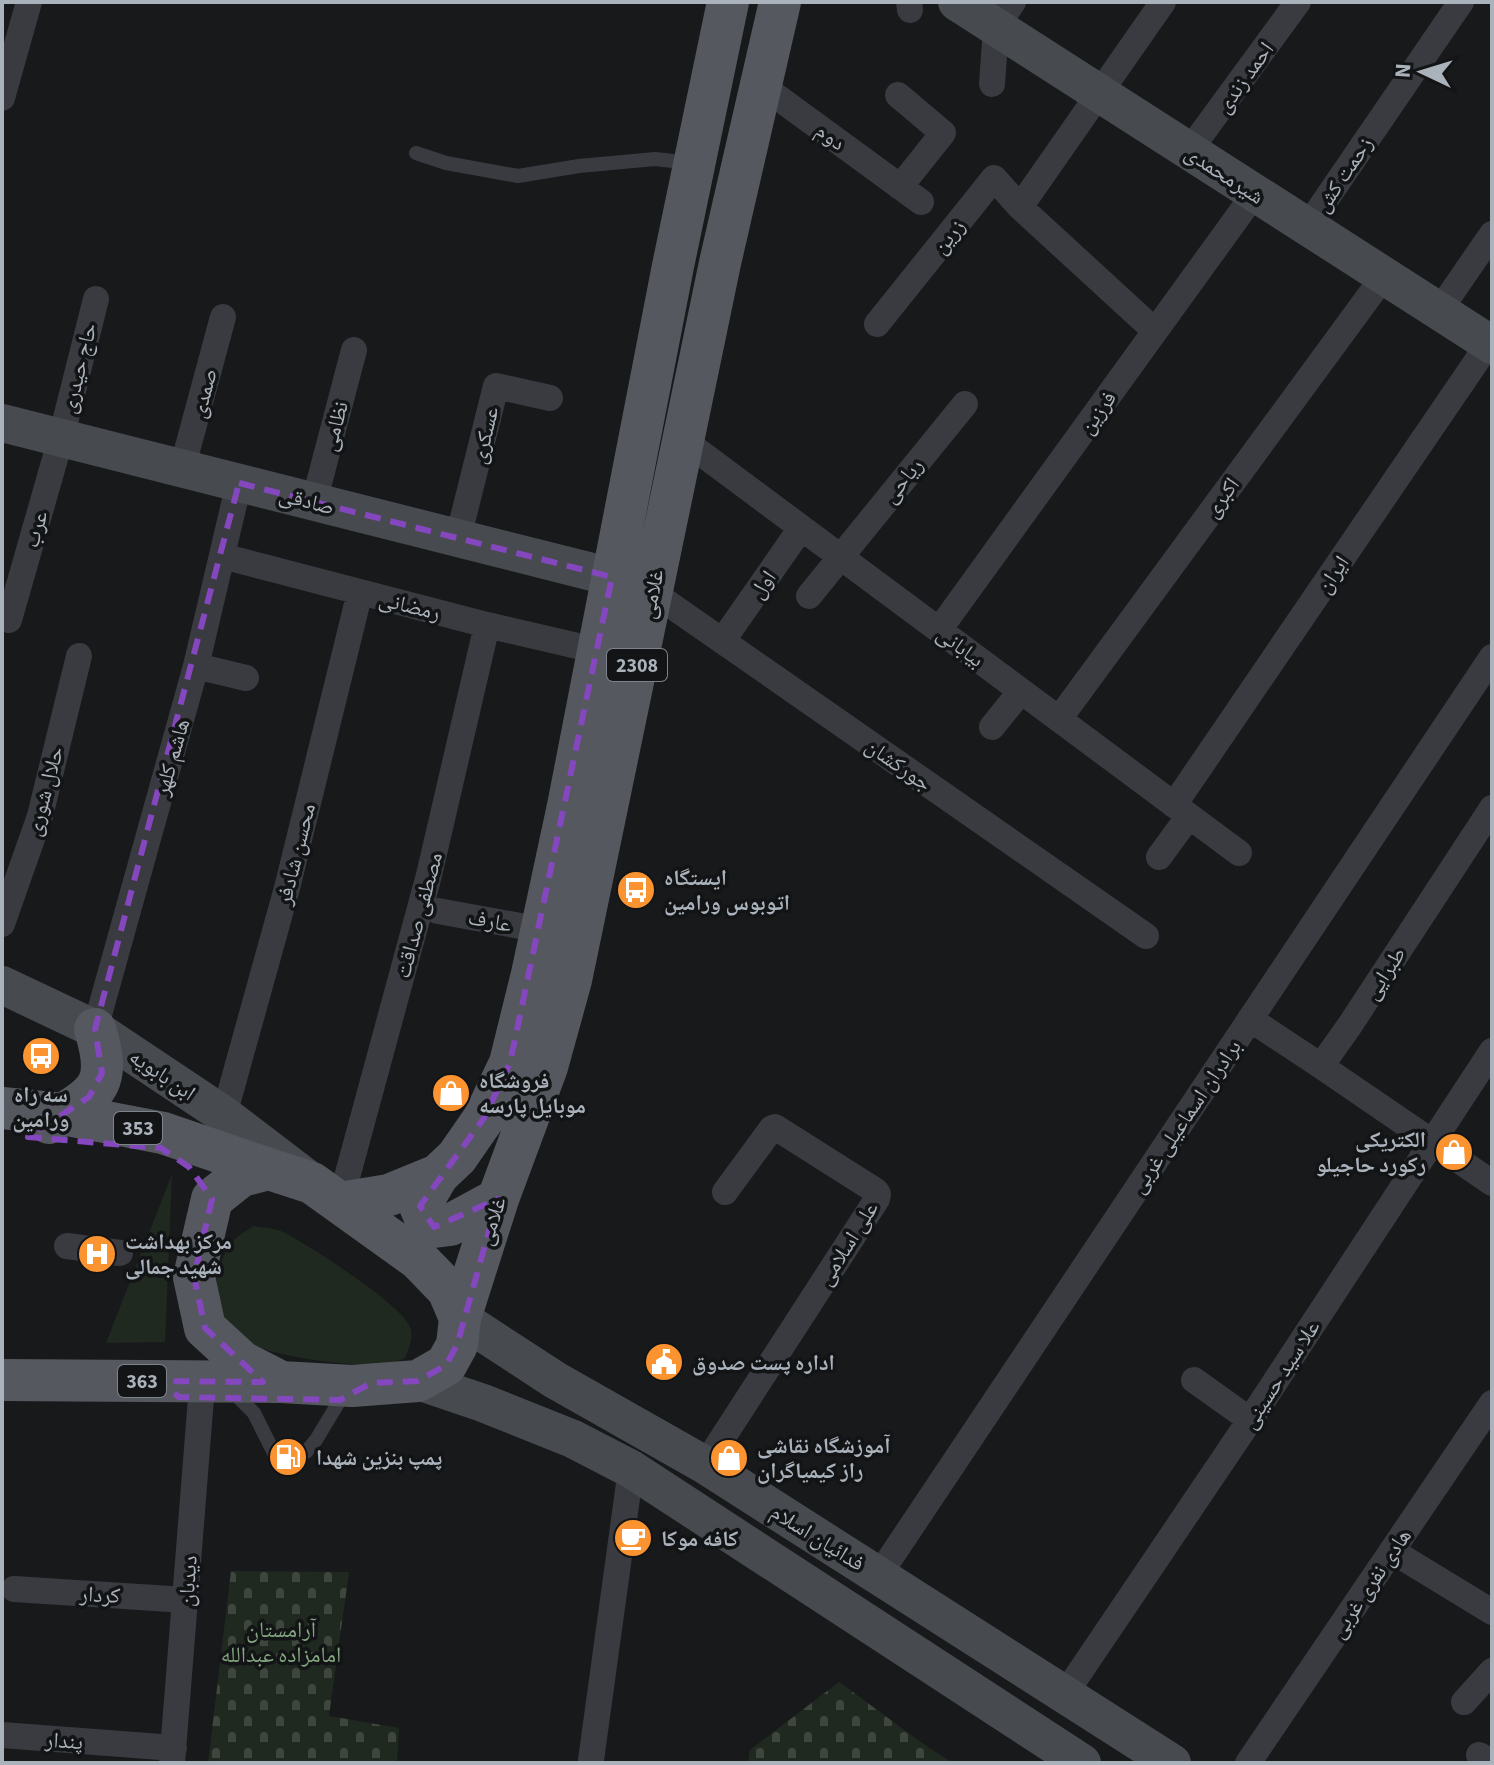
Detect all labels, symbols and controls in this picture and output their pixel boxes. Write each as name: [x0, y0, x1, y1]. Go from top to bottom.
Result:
north arrow: [1382, 32, 1462, 112]
street label: احمد زندی: [1208, 35, 1282, 120]
text: N: [1387, 62, 1420, 79]
street label: دوم: [809, 115, 852, 159]
street label: زحمت کش: [1307, 130, 1381, 219]
street label: شیرمحمدی: [1178, 137, 1271, 213]
street label: زرین: [925, 212, 973, 261]
street label: حاج حیدری: [52, 320, 106, 417]
street label: صمدی: [182, 365, 226, 422]
street label: فرزین: [1071, 384, 1125, 441]
street label: نظامی: [313, 398, 357, 455]
street label: عسکری: [462, 403, 508, 467]
street label: ریاحی: [874, 451, 931, 510]
street label: اکبری: [1196, 471, 1247, 524]
street label: صادقی: [276, 479, 338, 523]
street label: عرب: [15, 507, 56, 551]
street label: ایران: [1308, 549, 1357, 600]
street label: اول: [742, 564, 784, 605]
street label: غلامی: [632, 567, 672, 622]
street label: رمضانی: [376, 583, 444, 629]
street label: بیابانی: [930, 618, 991, 675]
road number: 2308: [607, 649, 667, 681]
street label: هاشم کلهر: [145, 715, 198, 801]
street label: جورکشان: [859, 730, 938, 799]
street label: حلال شوری: [18, 743, 72, 840]
street label: محسن شادفر: [268, 800, 324, 909]
street label: مصطفی صداقت: [387, 849, 451, 982]
place label: ایستگاه اتوبوس ورامین: [664, 862, 790, 919]
bus stop icon: ایستگاه اتوبوس ورامین: [615, 869, 657, 911]
street label: عارف: [465, 901, 514, 941]
street label: طبرایی: [1356, 941, 1414, 1006]
street label: برادران اسماعیلی غربی: [1122, 1033, 1249, 1200]
bus stop icon: سه راه ورامین: [20, 1035, 62, 1077]
street label: ابن بابویه: [123, 1041, 202, 1109]
place label: فروشگاه موبایل پارسه: [479, 1065, 586, 1122]
shop icon: فروشگاه موبایل پارسه: [430, 1072, 472, 1114]
place label: سه راه ورامین: [13, 1079, 69, 1136]
road number: 353: [114, 1112, 162, 1144]
place label: الکتریکی رکورد حاجیلو: [1316, 1124, 1426, 1181]
shop icon: الکتریکی رکورد حاجیلو: [1433, 1131, 1475, 1173]
street label: غلامی: [469, 1193, 515, 1250]
street label: علی اسلامی: [809, 1195, 886, 1292]
place label: مرکز بهداشت شهید جمالی: [125, 1226, 232, 1283]
hospital icon: مرکز بهداشت شهید جمالی: [76, 1233, 118, 1275]
street label: علا سید حسینی: [1234, 1314, 1328, 1435]
public building icon: اداره پست صدوق: [643, 1341, 685, 1383]
place label: اداره پست صدوق: [692, 1347, 835, 1379]
road number: 363: [118, 1365, 166, 1397]
place label: آموزشگاه نقاشی راز کیمیاگران: [757, 1430, 890, 1487]
fuel station icon: پمپ بنزین شهدا: [267, 1436, 309, 1478]
shop icon: آموزشگاه نقاشی راز کیمیاگران: [708, 1437, 750, 1479]
place label: پمپ بنزین شهدا: [316, 1442, 442, 1474]
street label: فدائیان اسلام: [764, 1496, 871, 1579]
cafe icon: کافه موکا: [612, 1517, 654, 1559]
street label: هادی نفری غربی: [1322, 1522, 1419, 1645]
place label: کافه موکا: [661, 1523, 739, 1555]
street label: دیدبان: [170, 1554, 206, 1608]
street label: کردار: [78, 1578, 121, 1612]
park label: آرامستان امامزاده عبدالله: [221, 1614, 341, 1671]
street label: پندار: [43, 1724, 84, 1758]

